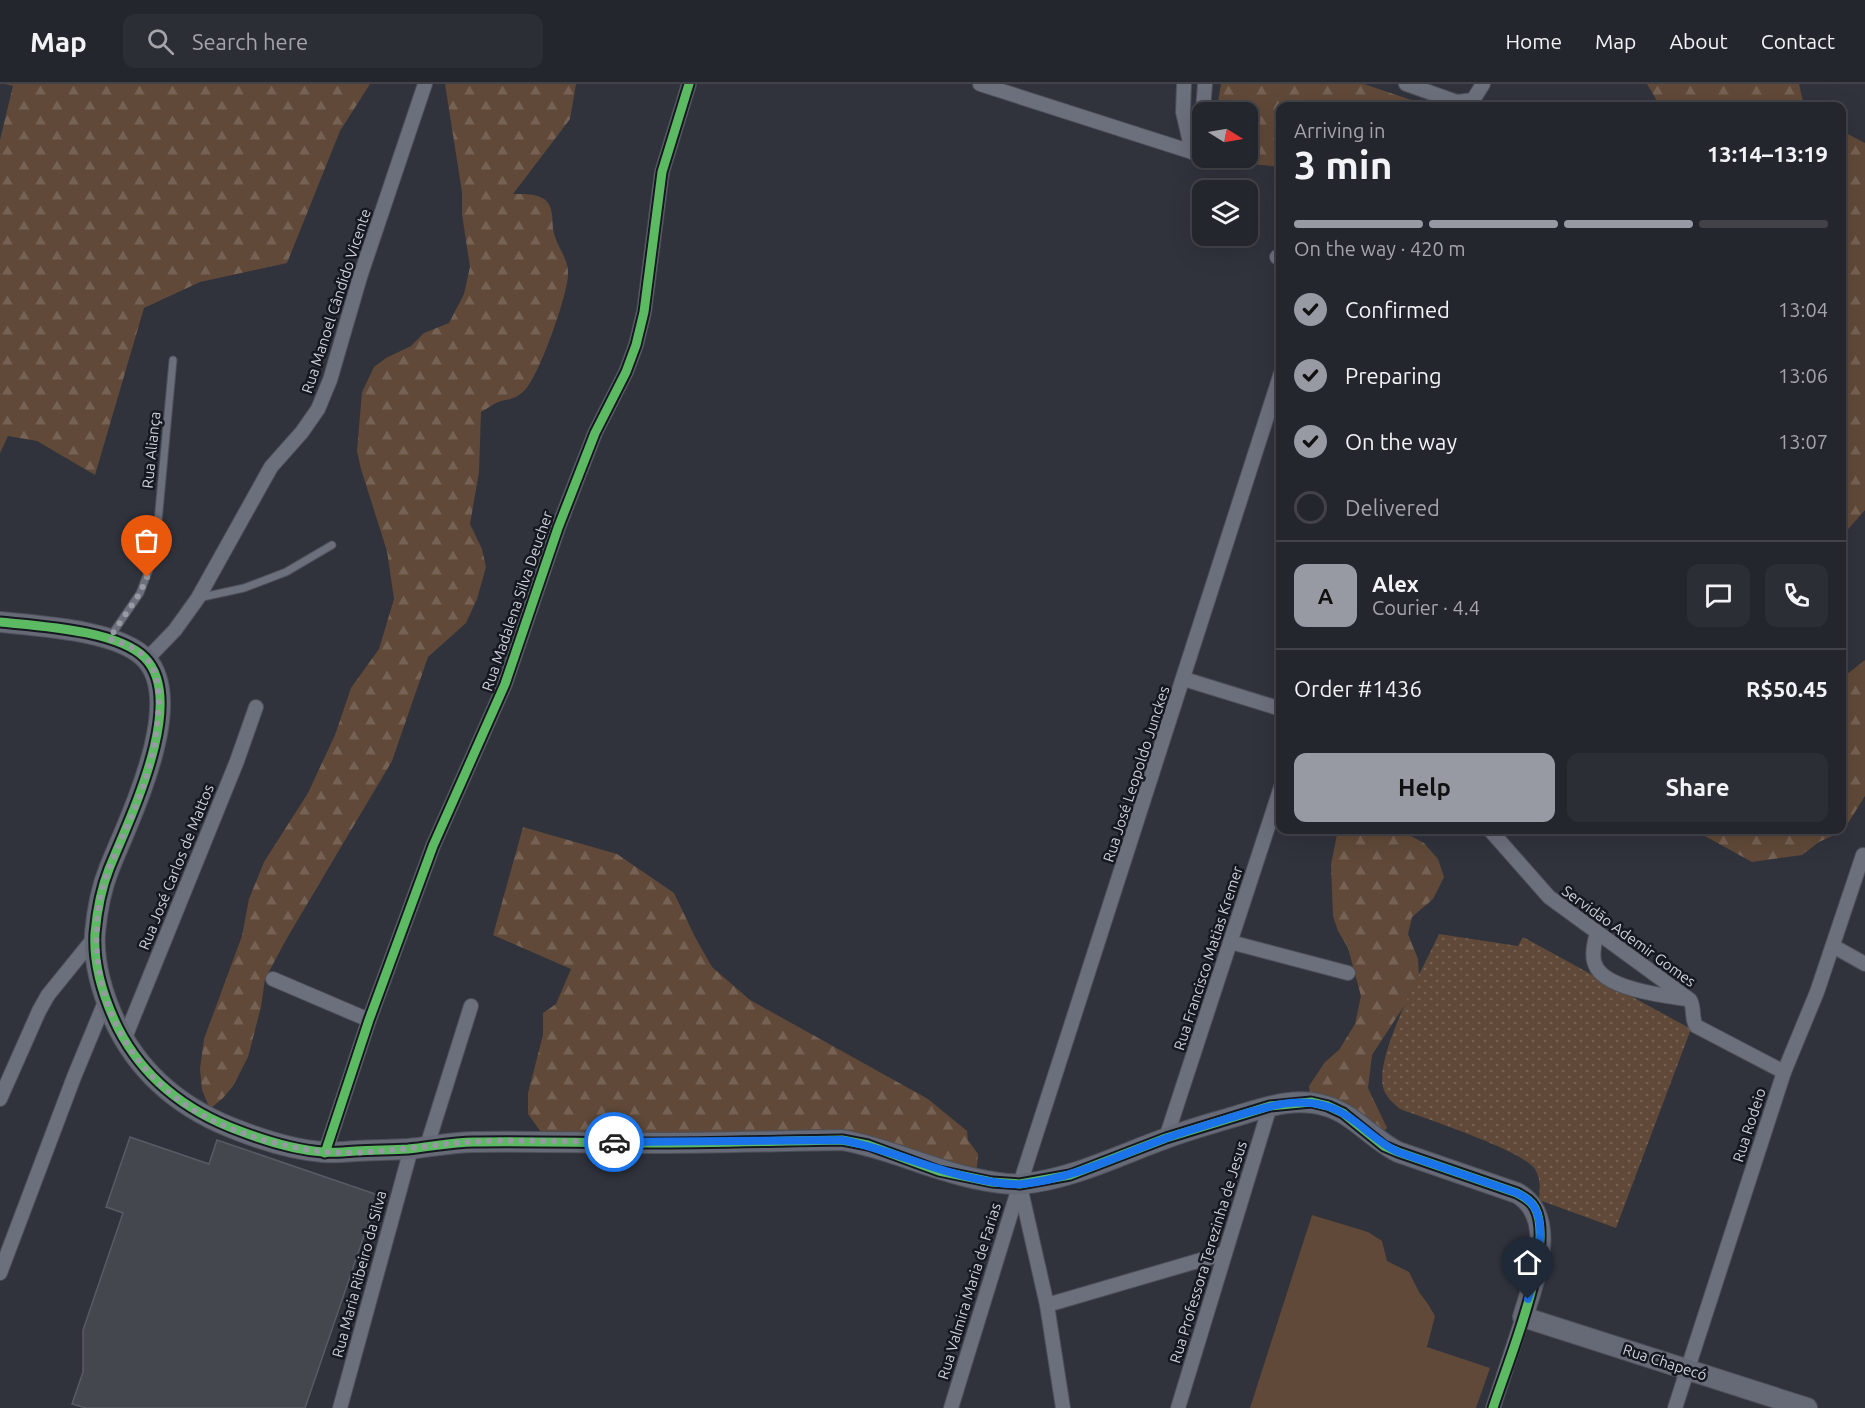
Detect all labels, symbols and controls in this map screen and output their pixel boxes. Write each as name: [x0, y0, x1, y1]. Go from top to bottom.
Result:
search box: [123, 14, 543, 68]
icon: search: [144, 25, 177, 58]
text: Map: [30, 26, 87, 57]
text: Search here: [192, 29, 308, 54]
text: Home: [1505, 29, 1562, 53]
text: Map: [1595, 29, 1636, 53]
text: About: [1669, 29, 1728, 53]
text: Contact: [1761, 29, 1835, 53]
north arrow: [1192, 102, 1258, 168]
map controls: [1192, 102, 1258, 246]
text: Arriving in: [1294, 119, 1385, 142]
text: 13:14–13:19: [1707, 141, 1828, 166]
text: 3 min: [1294, 143, 1393, 186]
button: layers: [1192, 180, 1258, 246]
street label: Rua Manoel Cândido Vicente: [298, 206, 374, 396]
text: On the way · 420 m: [1294, 237, 1466, 260]
icon: check: [1294, 293, 1327, 326]
text: Confirmed: [1345, 297, 1450, 322]
text: 13:04: [1778, 298, 1828, 321]
icon: check: [1294, 359, 1327, 392]
text: Preparing: [1345, 363, 1442, 388]
text: 13:06: [1778, 364, 1828, 387]
street label: Rua Aliança: [139, 411, 163, 489]
icon: check: [1294, 425, 1327, 458]
text: On the way: [1345, 429, 1457, 454]
text: 13:07: [1778, 430, 1828, 453]
text: Delivered: [1345, 495, 1440, 520]
street label: Rua Madalena Silva Deucher: [478, 509, 556, 693]
pin: [121, 515, 172, 577]
icon: bag: [130, 524, 163, 557]
button: chat: [1687, 564, 1750, 627]
button: phone: [1765, 564, 1828, 627]
text: Alex: [1372, 571, 1419, 596]
text: A: [1318, 583, 1333, 608]
text: Courier · 4.4: [1372, 596, 1480, 619]
text: Order #1436: [1294, 676, 1422, 701]
text: R$50.45: [1746, 676, 1828, 701]
street label: Rua José Leopoldo Junckes: [1099, 684, 1173, 864]
button: Help: [1294, 753, 1555, 822]
button: Share: [1567, 753, 1828, 822]
street label: Rua José Carlos de Mattos: [135, 782, 217, 952]
street label: Rua Francisco Matias Kremer: [1170, 863, 1246, 1052]
street label: Servidão Ademir Gomes: [1559, 882, 1699, 990]
street label: Rua Rodeio: [1729, 1086, 1769, 1164]
courier: [584, 1112, 644, 1172]
icon: car: [598, 1126, 631, 1159]
street label: Rua Professora Terezinha de Jesus: [1166, 1139, 1250, 1365]
street label: Rua Maria Ribeiro da Silva: [329, 1189, 389, 1359]
street label: Rua Valmira Maria de Farias: [934, 1201, 1004, 1381]
pin: [1502, 1237, 1553, 1299]
icon: home: [1511, 1246, 1544, 1279]
street label: Rua Chapecó: [1621, 1340, 1709, 1384]

